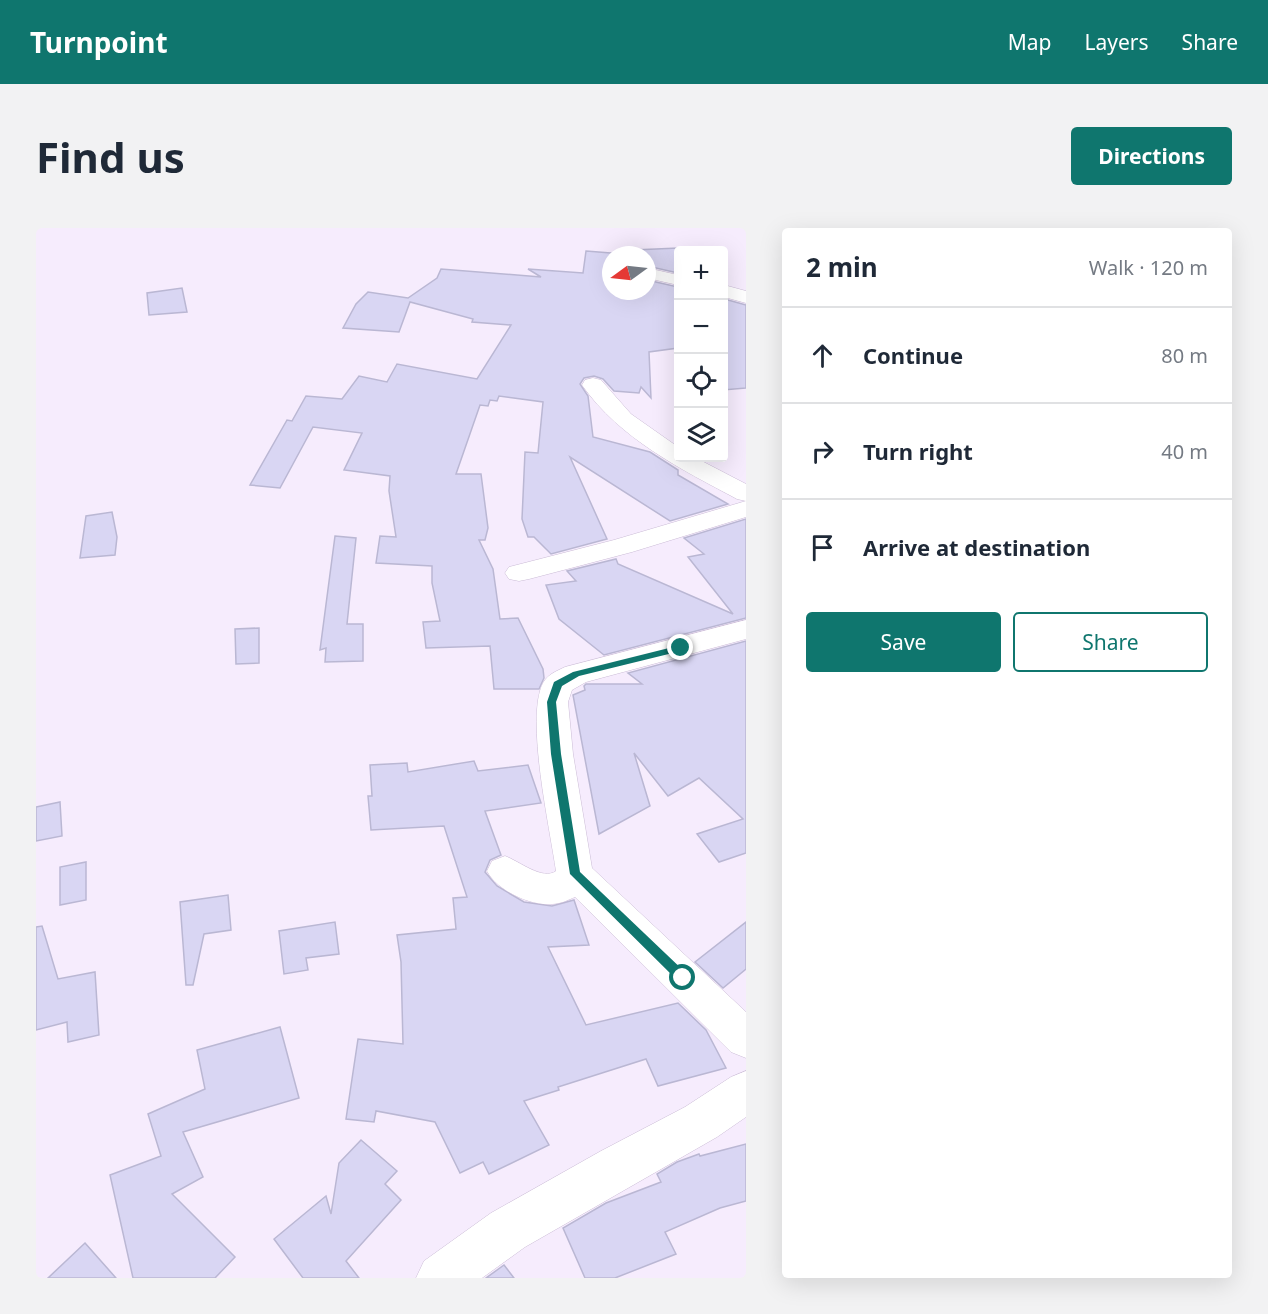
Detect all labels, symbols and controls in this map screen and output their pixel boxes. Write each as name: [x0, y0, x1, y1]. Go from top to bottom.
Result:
text: Turnpoint: [30, 23, 168, 61]
text: Map: [1008, 28, 1052, 56]
text: Layers: [1085, 28, 1149, 56]
text: Share: [1182, 28, 1238, 56]
button: Directions: [1071, 127, 1232, 185]
text: Find us: [36, 128, 185, 185]
north arrow: [602, 246, 656, 300]
map controls: [674, 246, 728, 462]
button: +: [674, 246, 728, 300]
text: 2 min: [806, 249, 878, 285]
text: Walk · 120 m: [1089, 254, 1208, 281]
button: −: [674, 300, 728, 354]
icon: ahead: [806, 339, 839, 372]
text: Continue: [863, 340, 963, 370]
text: 80 m: [1161, 342, 1208, 369]
button: locate: [674, 354, 728, 408]
button: layers: [674, 408, 728, 462]
icon: right: [806, 435, 839, 468]
text: Turn right: [863, 436, 973, 466]
text: 40 m: [1161, 438, 1208, 465]
icon: arrive: [806, 531, 839, 564]
text: Arrive at destination: [863, 532, 1090, 562]
button: Save: [806, 612, 1001, 672]
button: Share: [1013, 612, 1208, 672]
route end: [667, 634, 693, 660]
route start: [669, 964, 695, 990]

